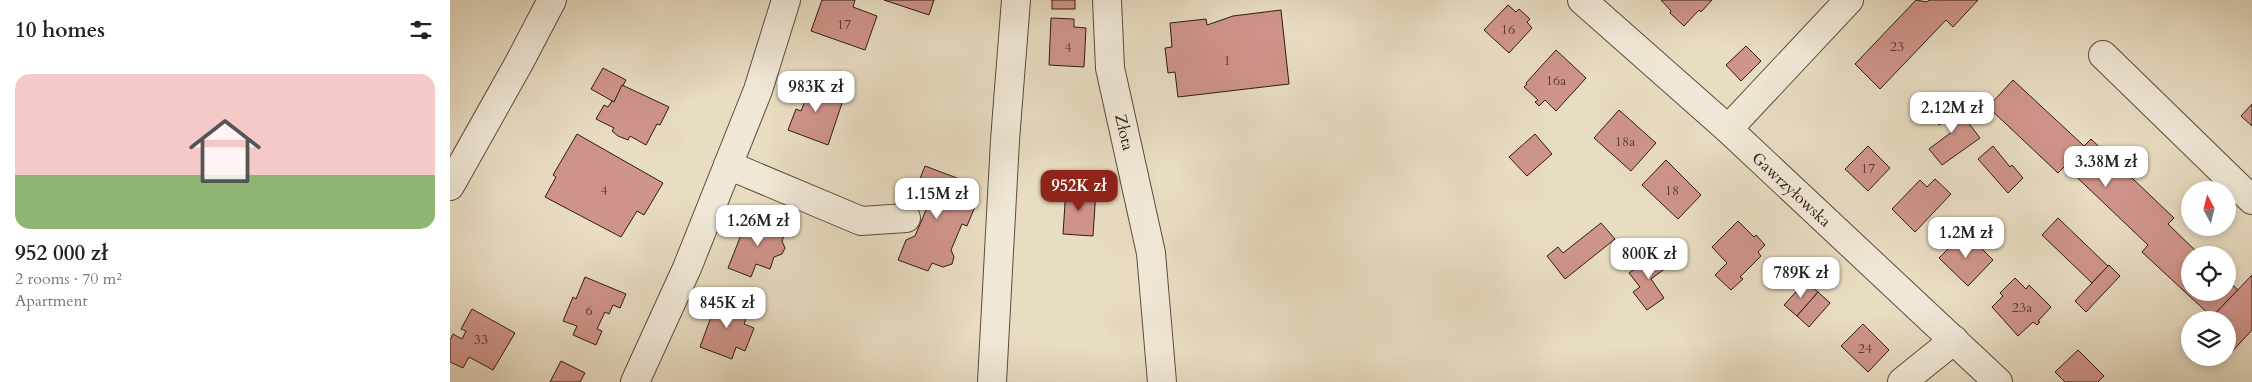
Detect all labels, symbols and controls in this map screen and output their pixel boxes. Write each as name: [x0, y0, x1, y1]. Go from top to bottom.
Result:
house number: 17: [837, 15, 851, 34]
text: 10 homes: [15, 16, 105, 45]
icon: filters: [407, 16, 435, 44]
house number: 16: [1501, 20, 1515, 39]
house number: 23: [1890, 37, 1904, 56]
house number: 4: [1064, 38, 1072, 57]
house number: 1: [1223, 51, 1231, 70]
pin: 983K zł: [770, 70, 862, 113]
house number: 16a: [1546, 71, 1566, 90]
text: 983K zł: [789, 76, 843, 98]
pin: 2.12M zł: [1900, 92, 2004, 134]
text: 2.12M zł: [1921, 97, 1983, 119]
icon: home: [180, 106, 270, 196]
street label: Złota: [1109, 112, 1139, 153]
house number: 18a: [1615, 132, 1635, 151]
pin: 3.38M zł: [2054, 146, 2158, 188]
street label: Gawrzyłowska: [1747, 147, 1836, 232]
text: 3.38M zł: [2075, 151, 2137, 173]
house number: 17: [1861, 159, 1875, 178]
pin: 952K zł: [1033, 170, 1125, 212]
text: 952K zł: [1052, 175, 1106, 197]
pin: 1.15M zł: [885, 178, 989, 220]
house number: 4: [600, 181, 608, 200]
house number: 18: [1665, 181, 1679, 200]
north arrow: [2181, 181, 2236, 236]
map controls: [2181, 181, 2236, 366]
text: 1.15M zł: [906, 183, 968, 205]
pin: 1.26M zł: [706, 204, 810, 247]
text: 1.26M zł: [727, 210, 789, 232]
pin: 1.2M zł: [1920, 216, 2012, 259]
text: 1.2M zł: [1939, 222, 1993, 244]
pin: 800K zł: [1603, 238, 1695, 280]
text: 952 000 zł: [15, 239, 108, 268]
text: 800K zł: [1622, 243, 1676, 265]
button: locate: [2181, 246, 2236, 301]
pin: 789K zł: [1755, 256, 1847, 299]
text: 789K zł: [1774, 262, 1828, 284]
text: 2 rooms · 70 m²: [15, 268, 122, 290]
pin: 845K zł: [681, 286, 773, 329]
text: Apartment: [15, 290, 88, 312]
text: 845K zł: [700, 292, 754, 314]
house number: 23a: [2012, 298, 2032, 317]
house number: 6: [585, 301, 593, 320]
button: layers: [2181, 311, 2236, 366]
house number: 33: [474, 330, 488, 349]
house number: 24: [1858, 339, 1872, 358]

